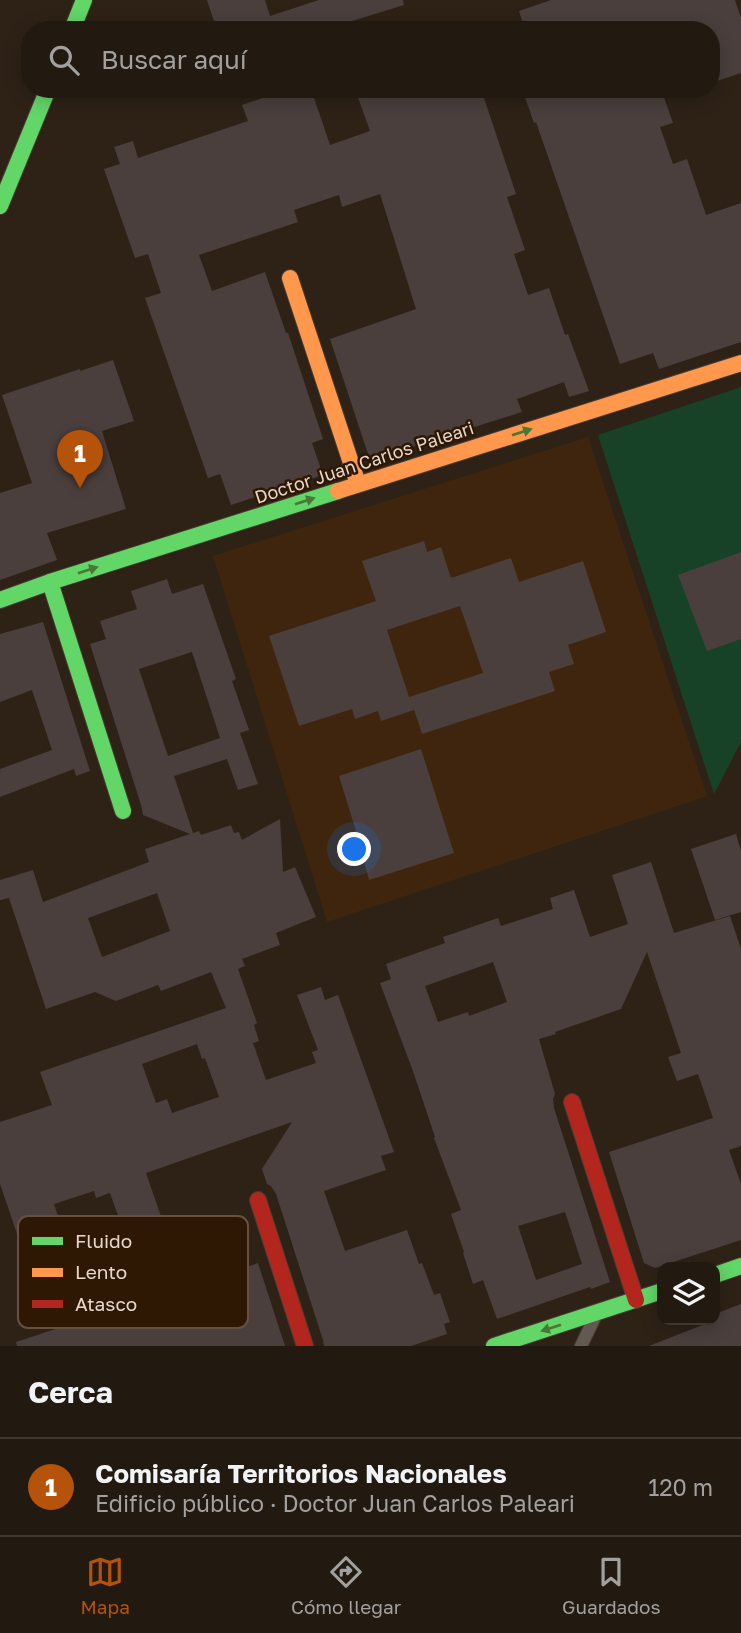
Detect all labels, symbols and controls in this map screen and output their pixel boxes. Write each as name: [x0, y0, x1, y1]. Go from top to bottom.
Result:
search box: [21, 21, 720, 98]
icon: search: [45, 41, 83, 79]
text: Buscar aquí: [101, 44, 247, 75]
street label: Doctor Juan Carlos Paleari: [252, 416, 476, 508]
one-way arrow: [511, 426, 532, 437]
pin: 1: [57, 430, 103, 488]
one-way arrow: [294, 495, 315, 506]
one-way arrow: [78, 564, 99, 575]
your location: [337, 832, 371, 866]
legend: [18, 1216, 248, 1328]
text: Fluido: [75, 1229, 132, 1252]
text: Lento: [75, 1260, 127, 1283]
map controls: [657, 1262, 720, 1325]
button: layers: [657, 1262, 720, 1325]
text: Atasco: [75, 1292, 137, 1315]
one-way arrow: [540, 1323, 561, 1333]
text: Cerca: [28, 1374, 113, 1410]
text: Comisaría Territorios Nacionales: [95, 1458, 507, 1489]
text: 1: [45, 1473, 57, 1501]
text: 120 m: [648, 1473, 713, 1501]
text: Edificio público · Doctor Juan Carlos Paleari: [95, 1489, 575, 1517]
tab: Mapa: [80, 1553, 130, 1618]
tab: Cómo llegar: [291, 1553, 401, 1618]
tab: Guardados: [562, 1553, 660, 1618]

